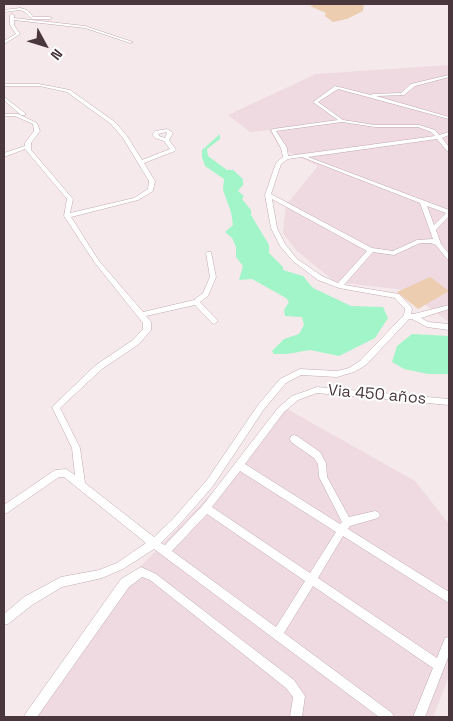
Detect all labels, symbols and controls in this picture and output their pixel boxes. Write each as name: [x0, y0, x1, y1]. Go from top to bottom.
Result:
north arrow: [20, 20, 70, 70]
text: N: [47, 45, 67, 64]
street label: Via 450 años: [327, 381, 427, 409]

